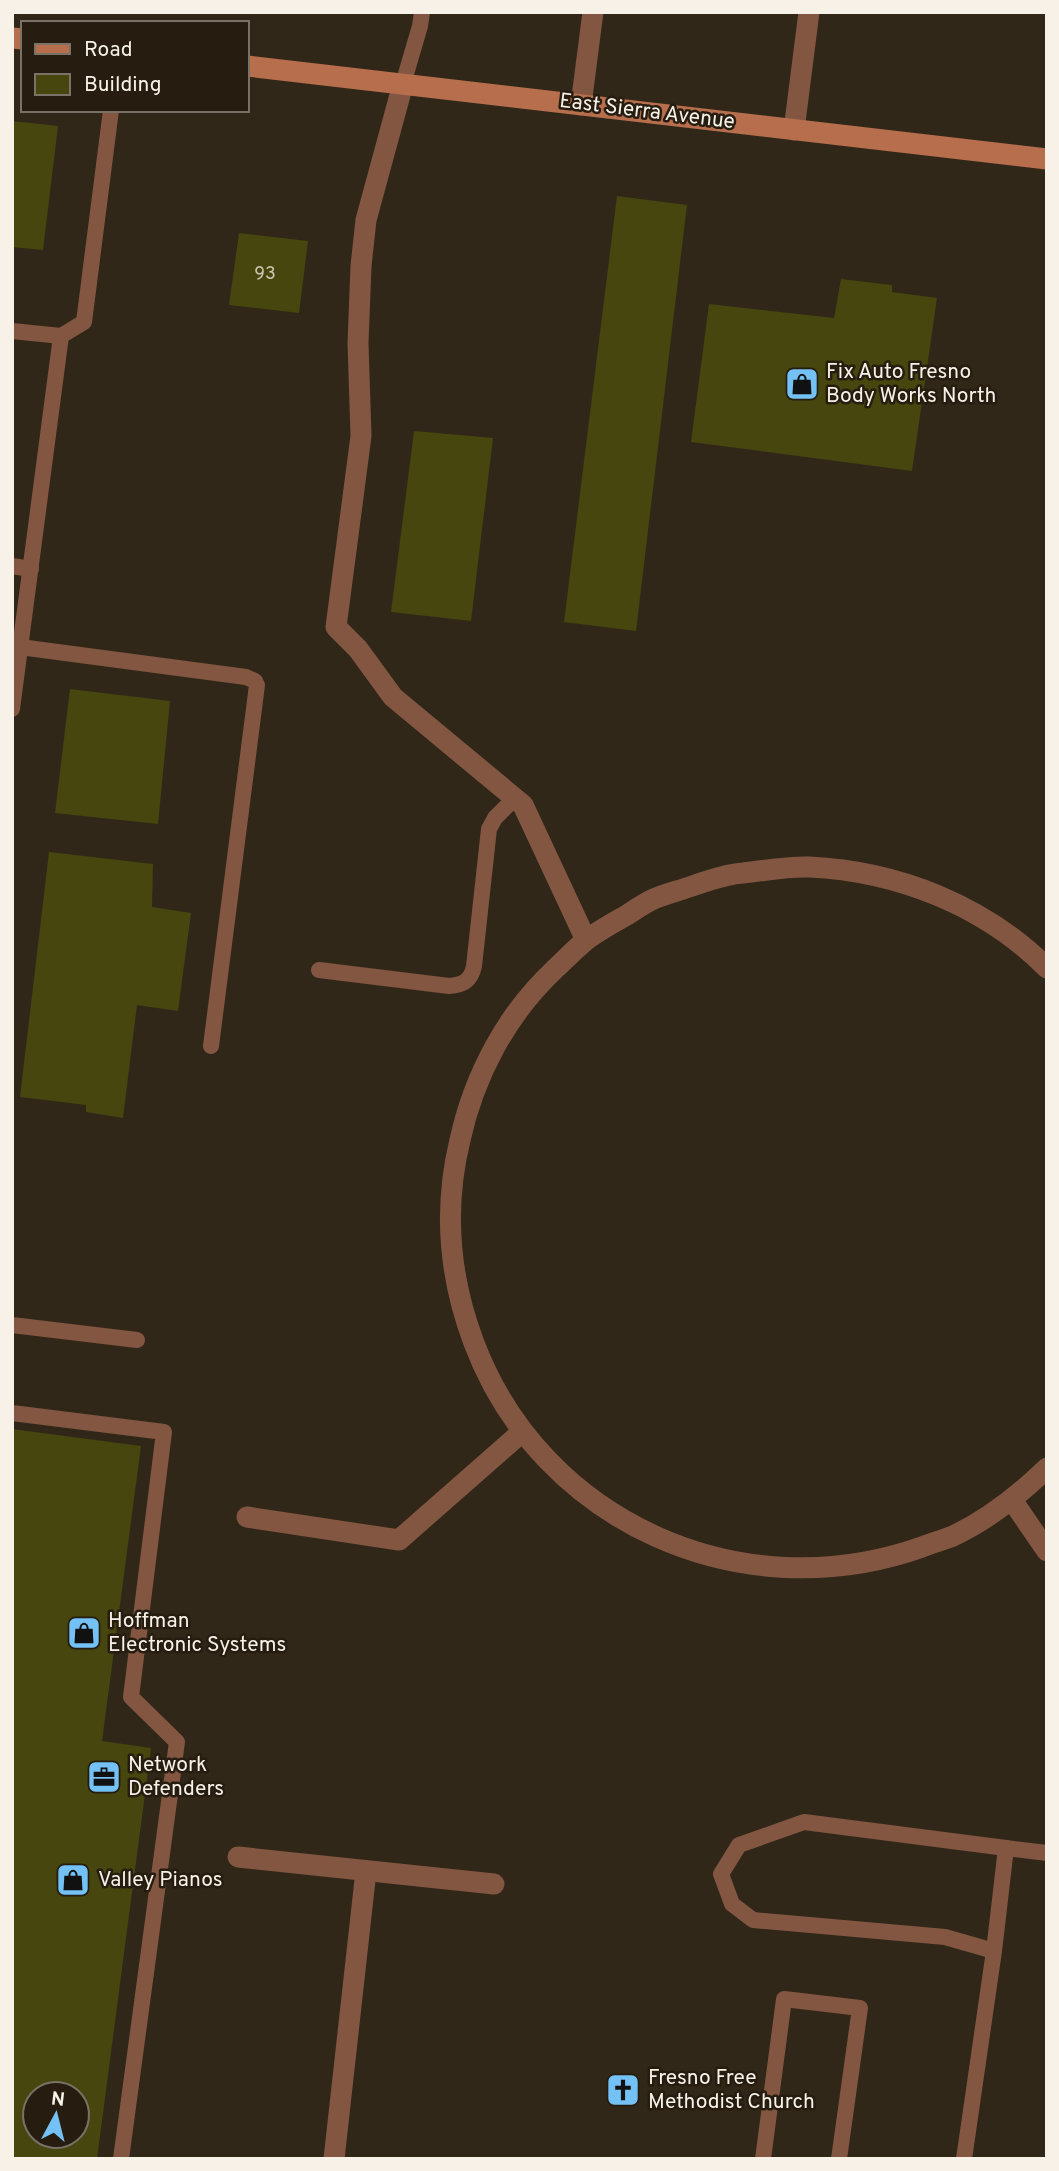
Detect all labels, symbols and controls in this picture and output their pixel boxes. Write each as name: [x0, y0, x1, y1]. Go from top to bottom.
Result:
legend: [21, 21, 248, 112]
text: Road: [84, 37, 133, 64]
text: Building: [84, 72, 162, 99]
street label: East Sierra Avenue: [558, 88, 736, 136]
house number: 93: [254, 263, 276, 286]
place label: Fix Auto Fresno Body Works North: [826, 359, 996, 410]
shop icon: Fix Auto Fresno Body Works North: [783, 365, 821, 403]
place label: Hoffman Electronic Systems: [108, 1608, 286, 1659]
shop icon: Hoffman Electronic Systems: [65, 1614, 103, 1652]
place label: Network Defenders: [128, 1752, 224, 1803]
office icon: Network Defenders: [85, 1758, 123, 1796]
shop icon: Valley Pianos: [54, 1861, 92, 1899]
place label: Valley Pianos: [98, 1867, 223, 1894]
place label: Fresno Free Methodist Church: [648, 2065, 815, 2116]
church icon: Fresno Free Methodist Church: [604, 2071, 642, 2109]
north arrow: [21, 2080, 91, 2150]
text: N: [50, 2087, 66, 2113]

